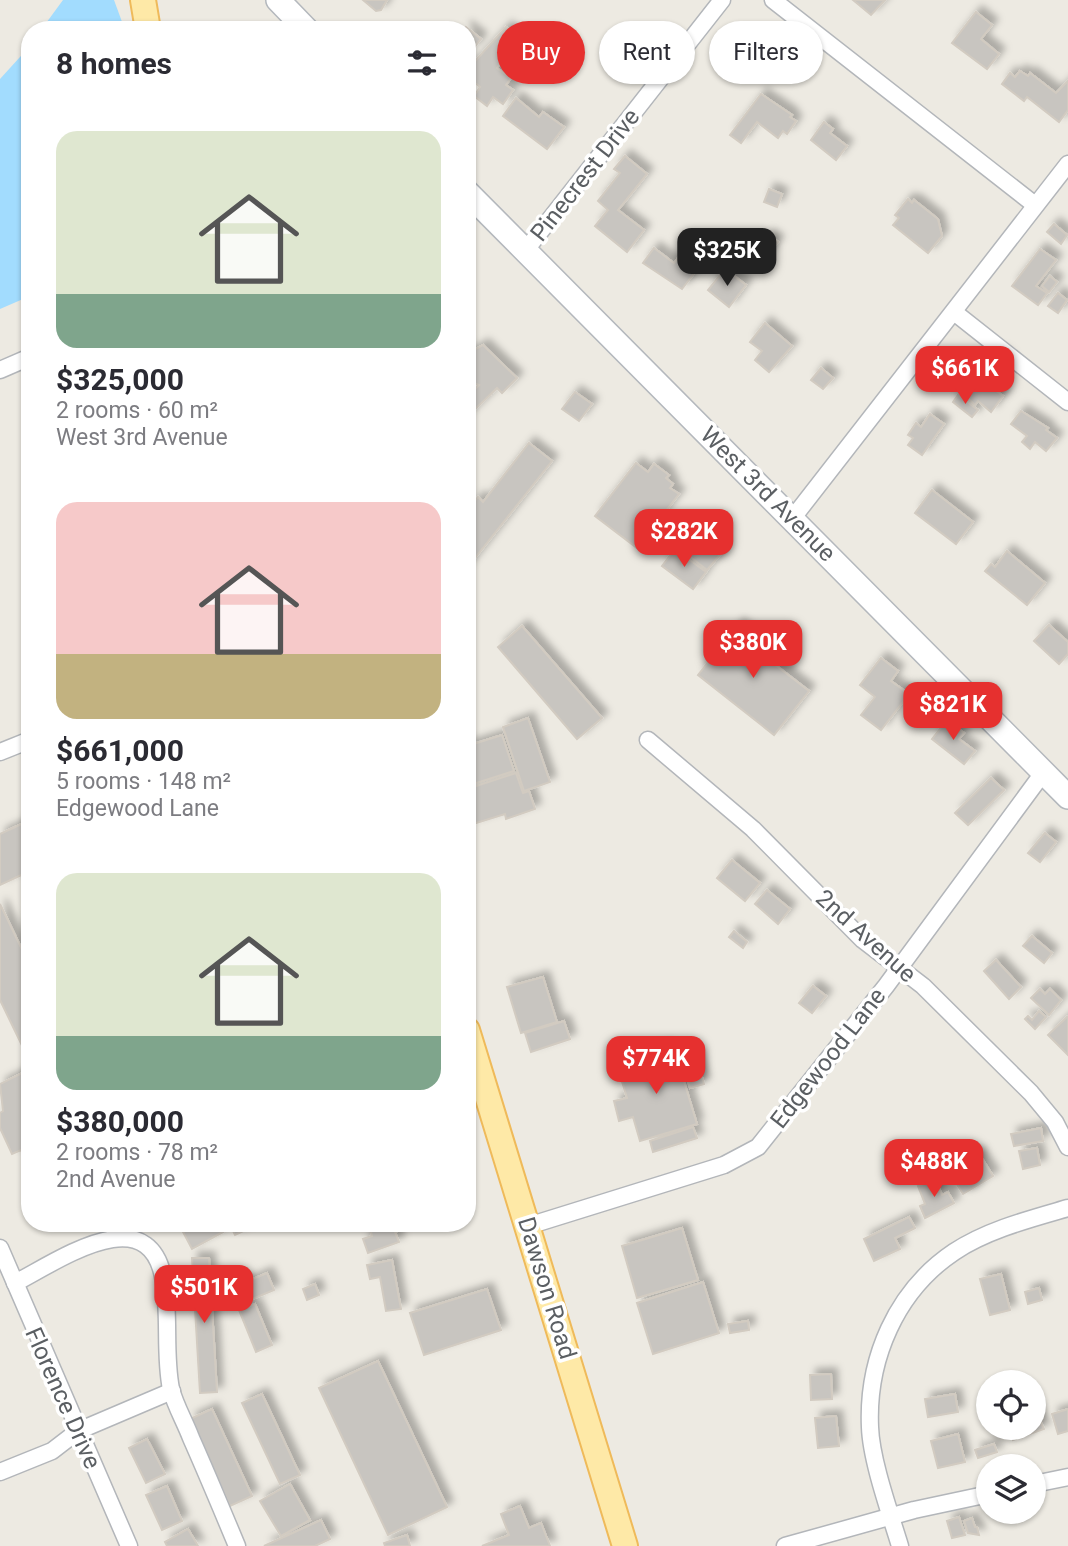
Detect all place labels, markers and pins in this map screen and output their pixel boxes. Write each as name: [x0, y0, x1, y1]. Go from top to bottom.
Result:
pin: $325K: [678, 229, 776, 288]
pin: $661K: [916, 346, 1014, 406]
pin: $282K: [635, 510, 733, 569]
pin: $380K: [704, 620, 802, 680]
pin: $821K: [904, 682, 1002, 742]
pin: $774K: [607, 1036, 705, 1096]
pin: $488K: [885, 1140, 983, 1199]
pin: $501K: [155, 1266, 253, 1325]

